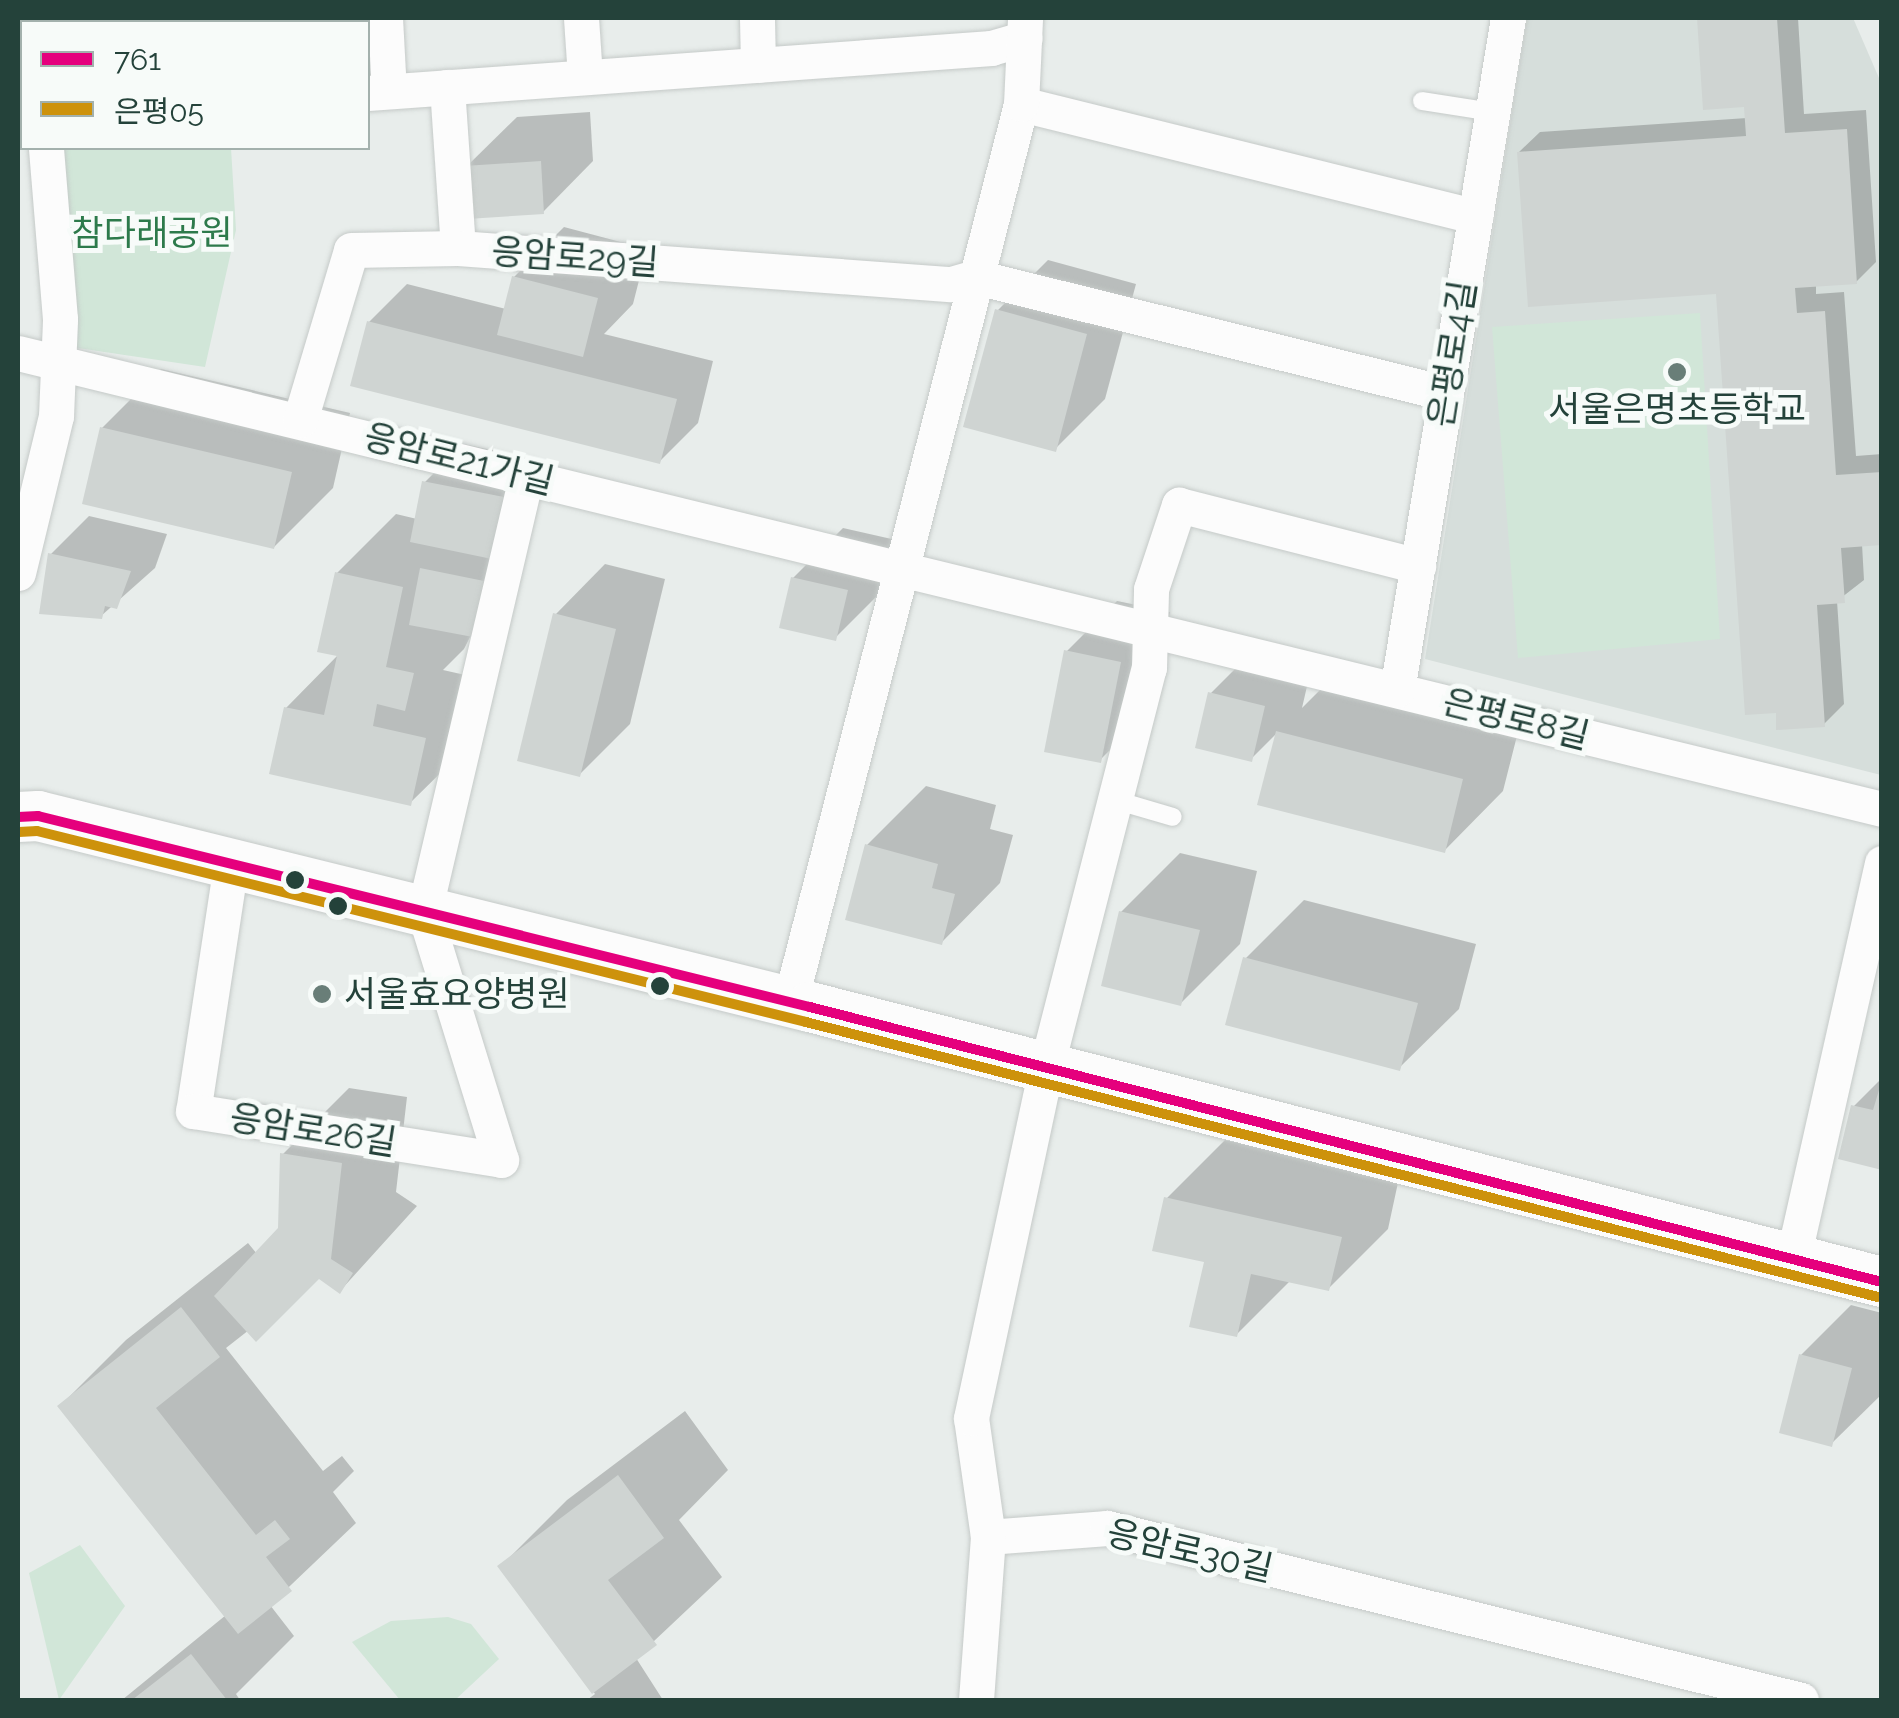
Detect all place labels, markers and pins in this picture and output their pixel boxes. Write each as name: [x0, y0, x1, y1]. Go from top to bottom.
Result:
marker: 서울은명초등학교: [1666, 361, 1688, 383]
place label: 서울은명초등학교: [1548, 388, 1806, 430]
unlabelled marker: [285, 870, 305, 890]
unlabelled marker: [328, 896, 348, 916]
place label: 서울효요양병원: [344, 973, 569, 1015]
unlabelled marker: [650, 976, 670, 996]
marker: 서울효요양병원: [309, 981, 335, 1007]

